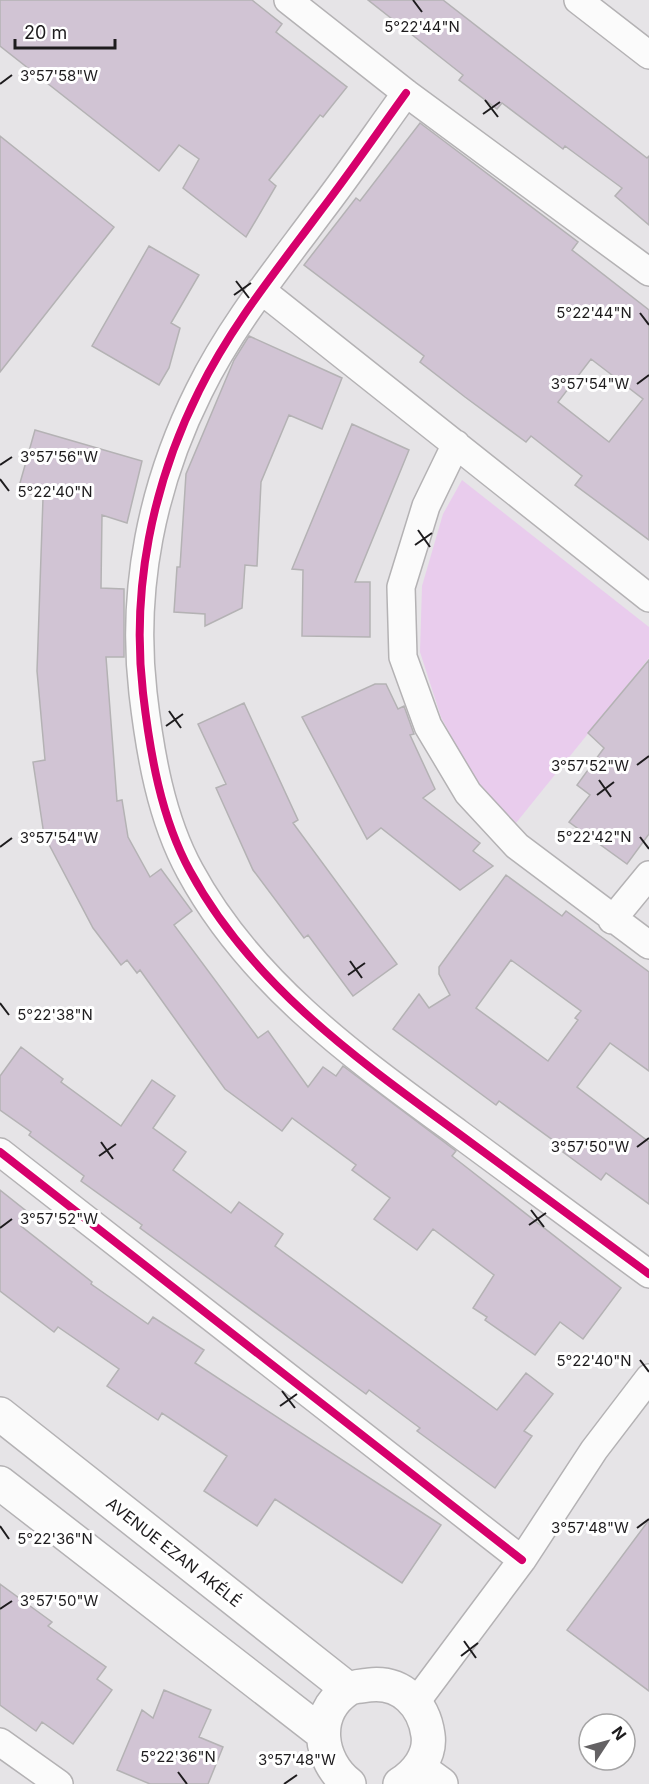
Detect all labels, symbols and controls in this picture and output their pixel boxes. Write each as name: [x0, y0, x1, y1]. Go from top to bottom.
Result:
scale bar: [15, 12, 116, 50]
text: 5°22'44"N: [384, 17, 460, 36]
text: 20 m: [24, 22, 67, 43]
text: 3°57'58"W: [20, 66, 98, 85]
text: 5°22'44"N: [556, 303, 632, 322]
text: 3°57'54"W: [551, 374, 629, 393]
text: 3°57'56"W: [20, 447, 98, 466]
text: 5°22'40"N: [17, 482, 93, 501]
text: 3°57'52"W: [551, 756, 629, 775]
text: 5°22'42"N: [557, 827, 631, 846]
text: 3°57'54"W: [20, 828, 98, 847]
text: 5°22'38"N: [17, 1005, 93, 1024]
text: 3°57'50"W: [551, 1137, 629, 1156]
text: 3°57'52"W: [20, 1209, 98, 1228]
text: 5°22'40"N: [556, 1351, 632, 1370]
street label: AVENUE EZAN AKÉLÉ: [102, 1493, 246, 1611]
text: 3°57'48"W: [551, 1518, 629, 1537]
text: 5°22'36"N: [17, 1529, 93, 1548]
text: 3°57'50"W: [20, 1591, 98, 1610]
north arrow: [577, 1712, 637, 1772]
text: N: [607, 1722, 631, 1744]
text: 5°22'36"N: [140, 1747, 216, 1766]
text: 3°57'48"W: [258, 1750, 336, 1769]

